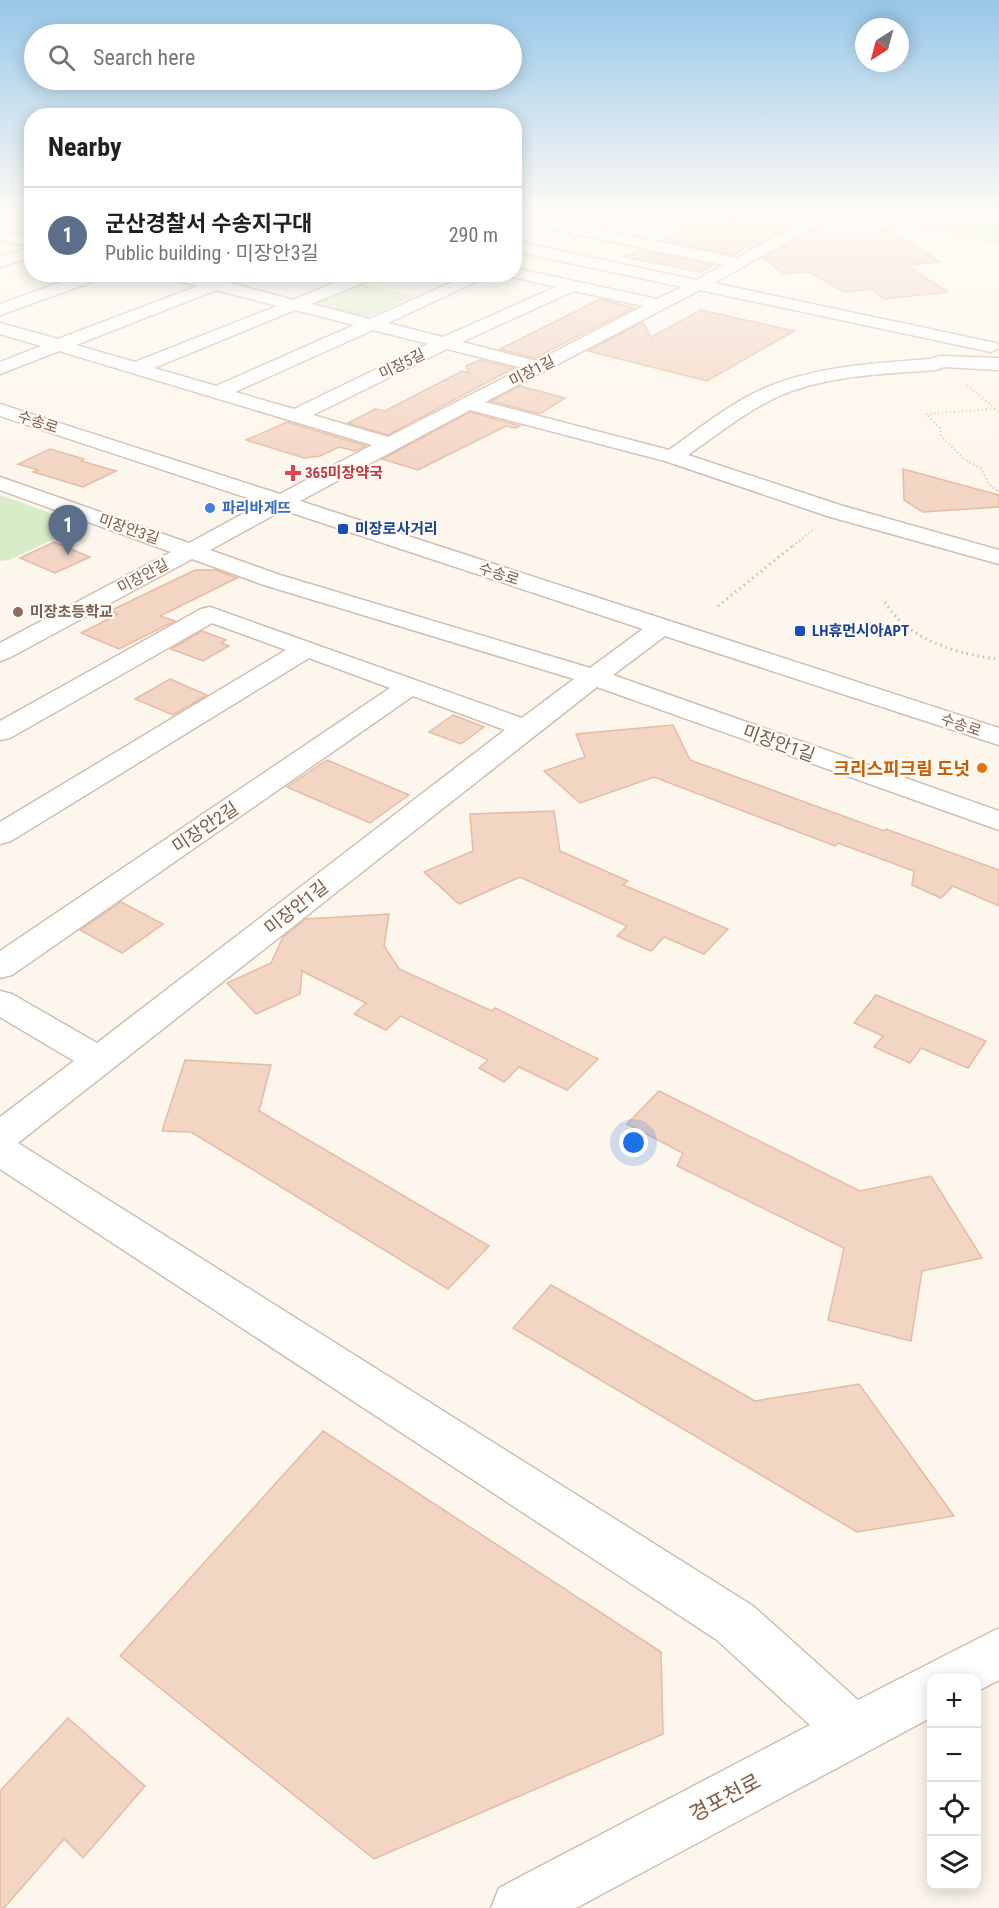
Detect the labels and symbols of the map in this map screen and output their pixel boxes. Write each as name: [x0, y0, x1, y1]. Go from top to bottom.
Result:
north arrow: [855, 18, 909, 72]
street label: 미장5길: [376, 345, 428, 383]
street label: 미장1길: [506, 352, 558, 390]
street label: 수송로: [16, 407, 60, 437]
place label: 365미장약국: [305, 464, 383, 482]
marker: 365미장약국: [286, 466, 300, 480]
place label: 파리바게뜨: [222, 499, 291, 517]
marker: 파리바게뜨: [203, 501, 217, 515]
pin: 1: [48, 506, 88, 555]
street label: 미장안3길: [96, 510, 162, 548]
place label: 미장로사거리: [355, 520, 438, 538]
marker: 미장로사거리: [336, 522, 350, 536]
street label: 미장안길: [114, 555, 172, 597]
street label: 수송로: [477, 559, 521, 589]
place label: 미장초등학교: [30, 603, 113, 621]
marker: 미장초등학교: [11, 605, 25, 619]
place label: LH휴먼시아APT: [812, 622, 909, 640]
marker: LH휴먼시아APT: [793, 624, 807, 638]
street label: 수송로: [938, 710, 984, 740]
street label: 미장안1길: [740, 720, 818, 766]
place label: 크리스피크림 도넛: [833, 758, 970, 779]
marker: 크리스피크림 도넛: [975, 761, 989, 775]
street label: 미장안2길: [168, 797, 242, 857]
street label: 미장안1길: [260, 876, 332, 938]
your location: [619, 1128, 648, 1157]
street label: 경포천로: [685, 1769, 765, 1827]

